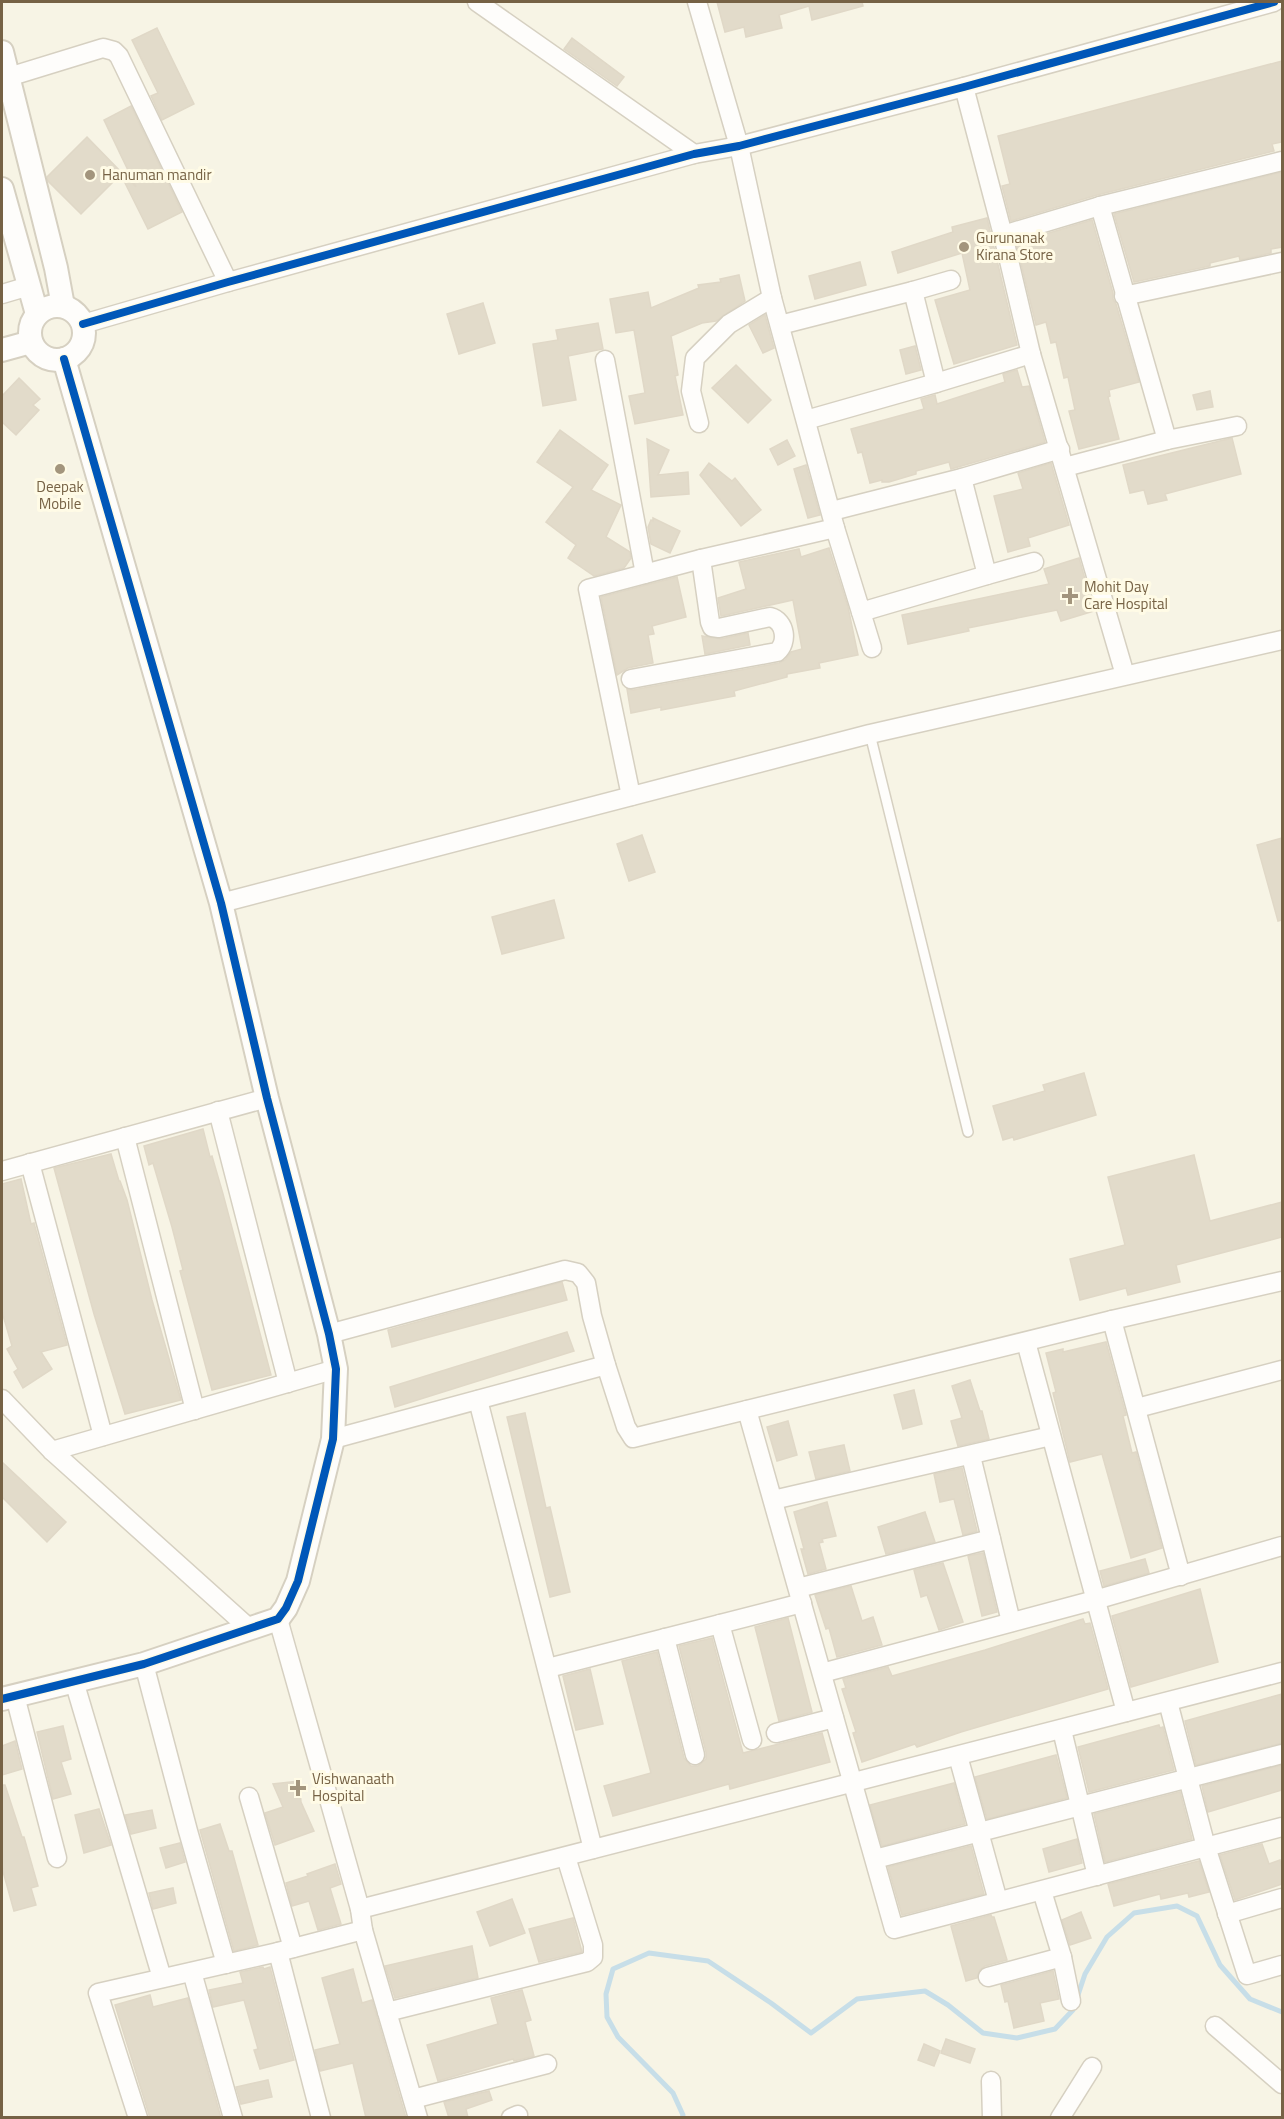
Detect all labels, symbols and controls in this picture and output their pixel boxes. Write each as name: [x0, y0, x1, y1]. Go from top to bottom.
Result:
place label: Hanuman mandir: [102, 163, 212, 186]
marker: Hanuman mandir: [83, 168, 97, 182]
place label: Gurunanak Kirana Store: [976, 226, 1053, 266]
marker: Gurunanak Kirana Store: [957, 240, 971, 254]
marker: Deepak Mobile: [53, 462, 67, 476]
place label: Deepak Mobile: [36, 475, 84, 515]
place label: Mohit Day Care Hospital: [1084, 575, 1168, 615]
marker: Mohit Day Care Hospital: [1061, 587, 1079, 605]
place label: Vishwanaath Hospital: [312, 1767, 394, 1807]
marker: Vishwanaath Hospital: [289, 1779, 307, 1797]

